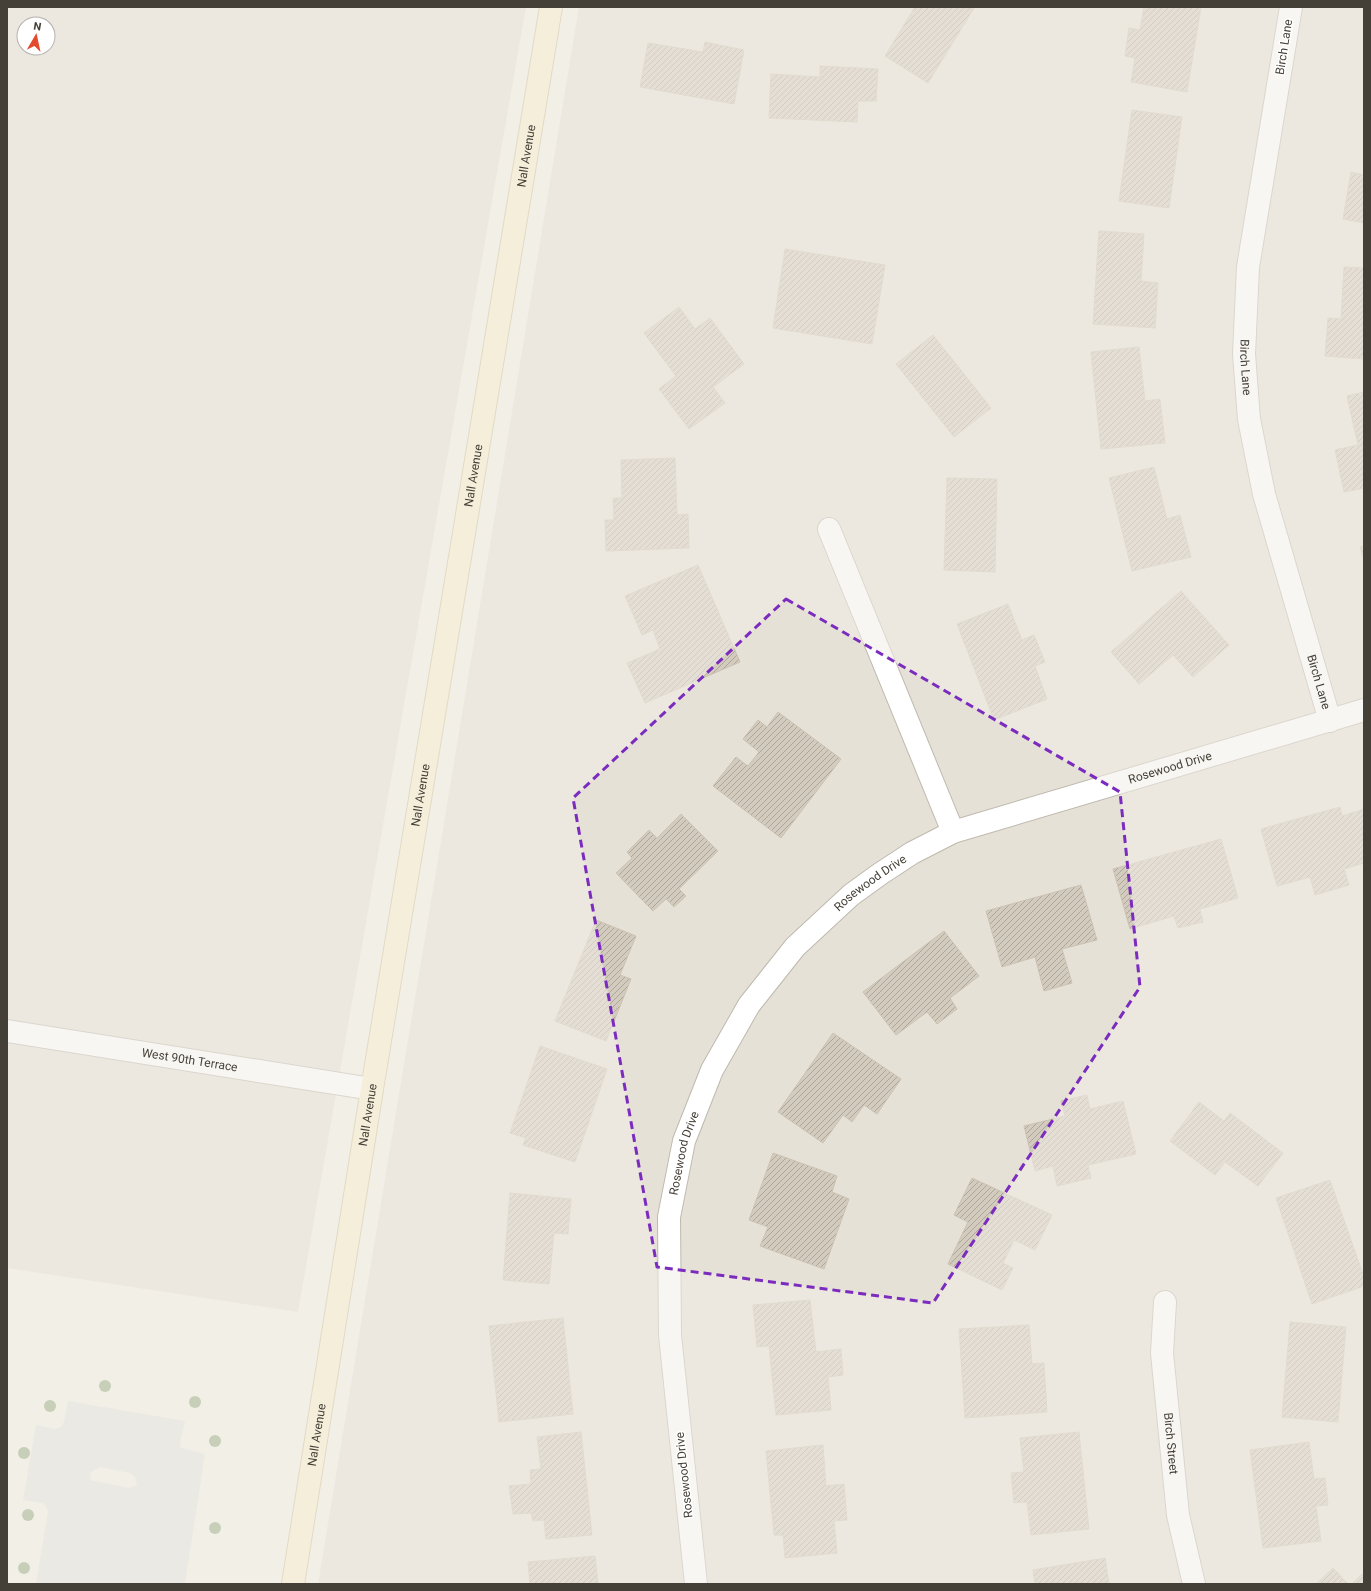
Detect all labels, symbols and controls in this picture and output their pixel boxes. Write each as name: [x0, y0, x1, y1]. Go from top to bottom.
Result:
north arrow: [16, 16, 56, 56]
street label: Birch Lane: [1273, 18, 1295, 76]
text: N: [33, 20, 43, 34]
street label: Nall Avenue: [514, 124, 538, 188]
street label: Birch Lane: [1237, 339, 1254, 396]
street label: Nall Avenue: [461, 443, 486, 508]
street label: Birch Lane: [1304, 653, 1333, 711]
street label: Rosewood Drive: [1127, 749, 1213, 787]
street label: Nall Avenue: [409, 763, 433, 828]
street label: Rosewood Drive: [831, 852, 909, 914]
street label: West 90th Terrace: [141, 1046, 239, 1075]
street label: Nall Avenue: [356, 1083, 380, 1147]
street label: Rosewood Drive: [666, 1109, 702, 1196]
street label: Nall Avenue: [305, 1403, 329, 1467]
street label: Birch Street: [1161, 1412, 1181, 1475]
street label: Rosewood Drive: [673, 1431, 695, 1519]

